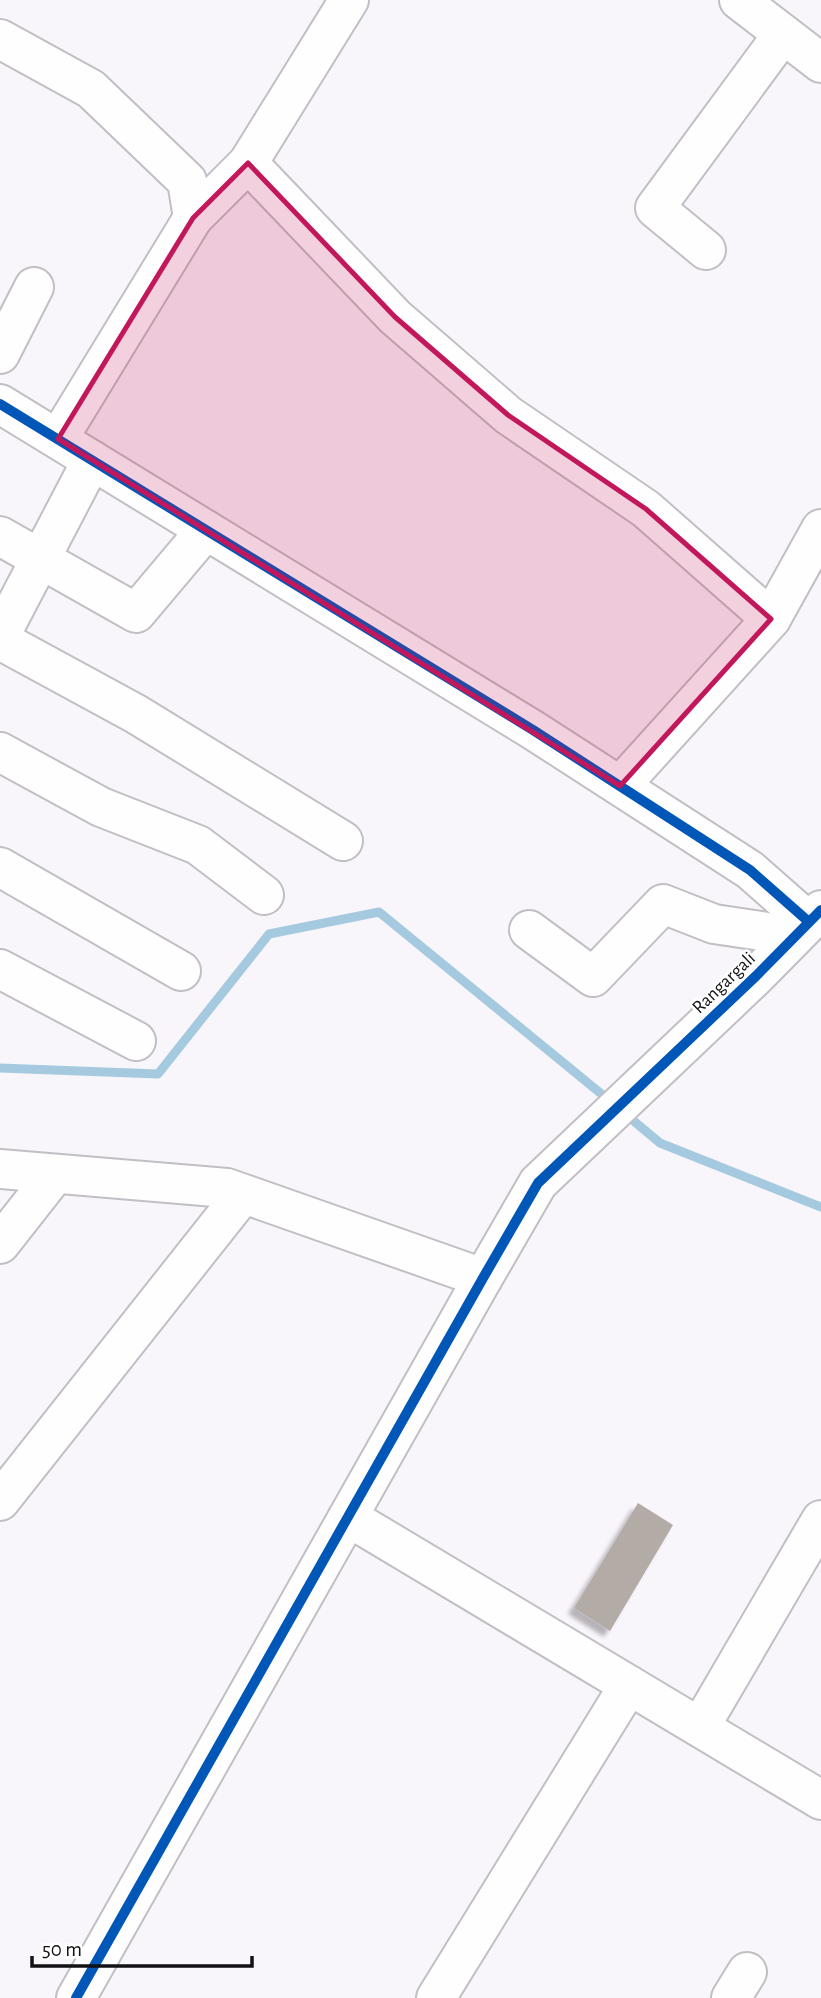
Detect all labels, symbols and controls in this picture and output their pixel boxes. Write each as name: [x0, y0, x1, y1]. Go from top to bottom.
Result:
street label: Rangargali: [689, 949, 759, 1017]
scale bar: [32, 1924, 252, 1968]
text: 50 m: [42, 1939, 82, 1960]

